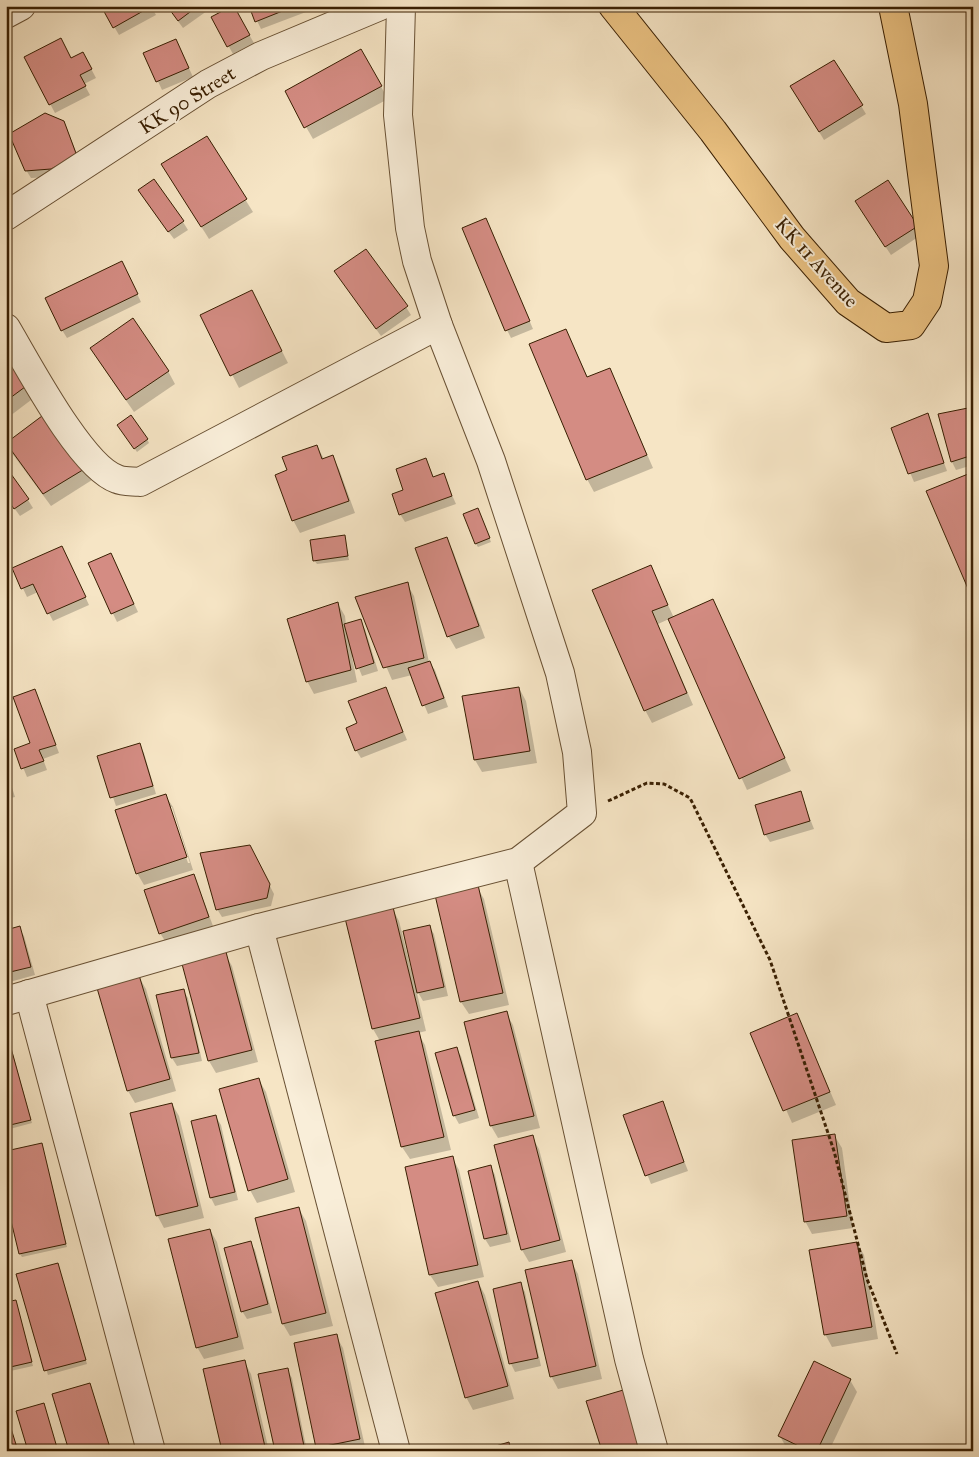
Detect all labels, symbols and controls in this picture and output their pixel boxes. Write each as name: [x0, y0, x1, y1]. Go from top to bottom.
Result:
street label: KK 90 Street: [134, 61, 240, 139]
street label: KK 11 Avenue: [770, 212, 864, 312]

